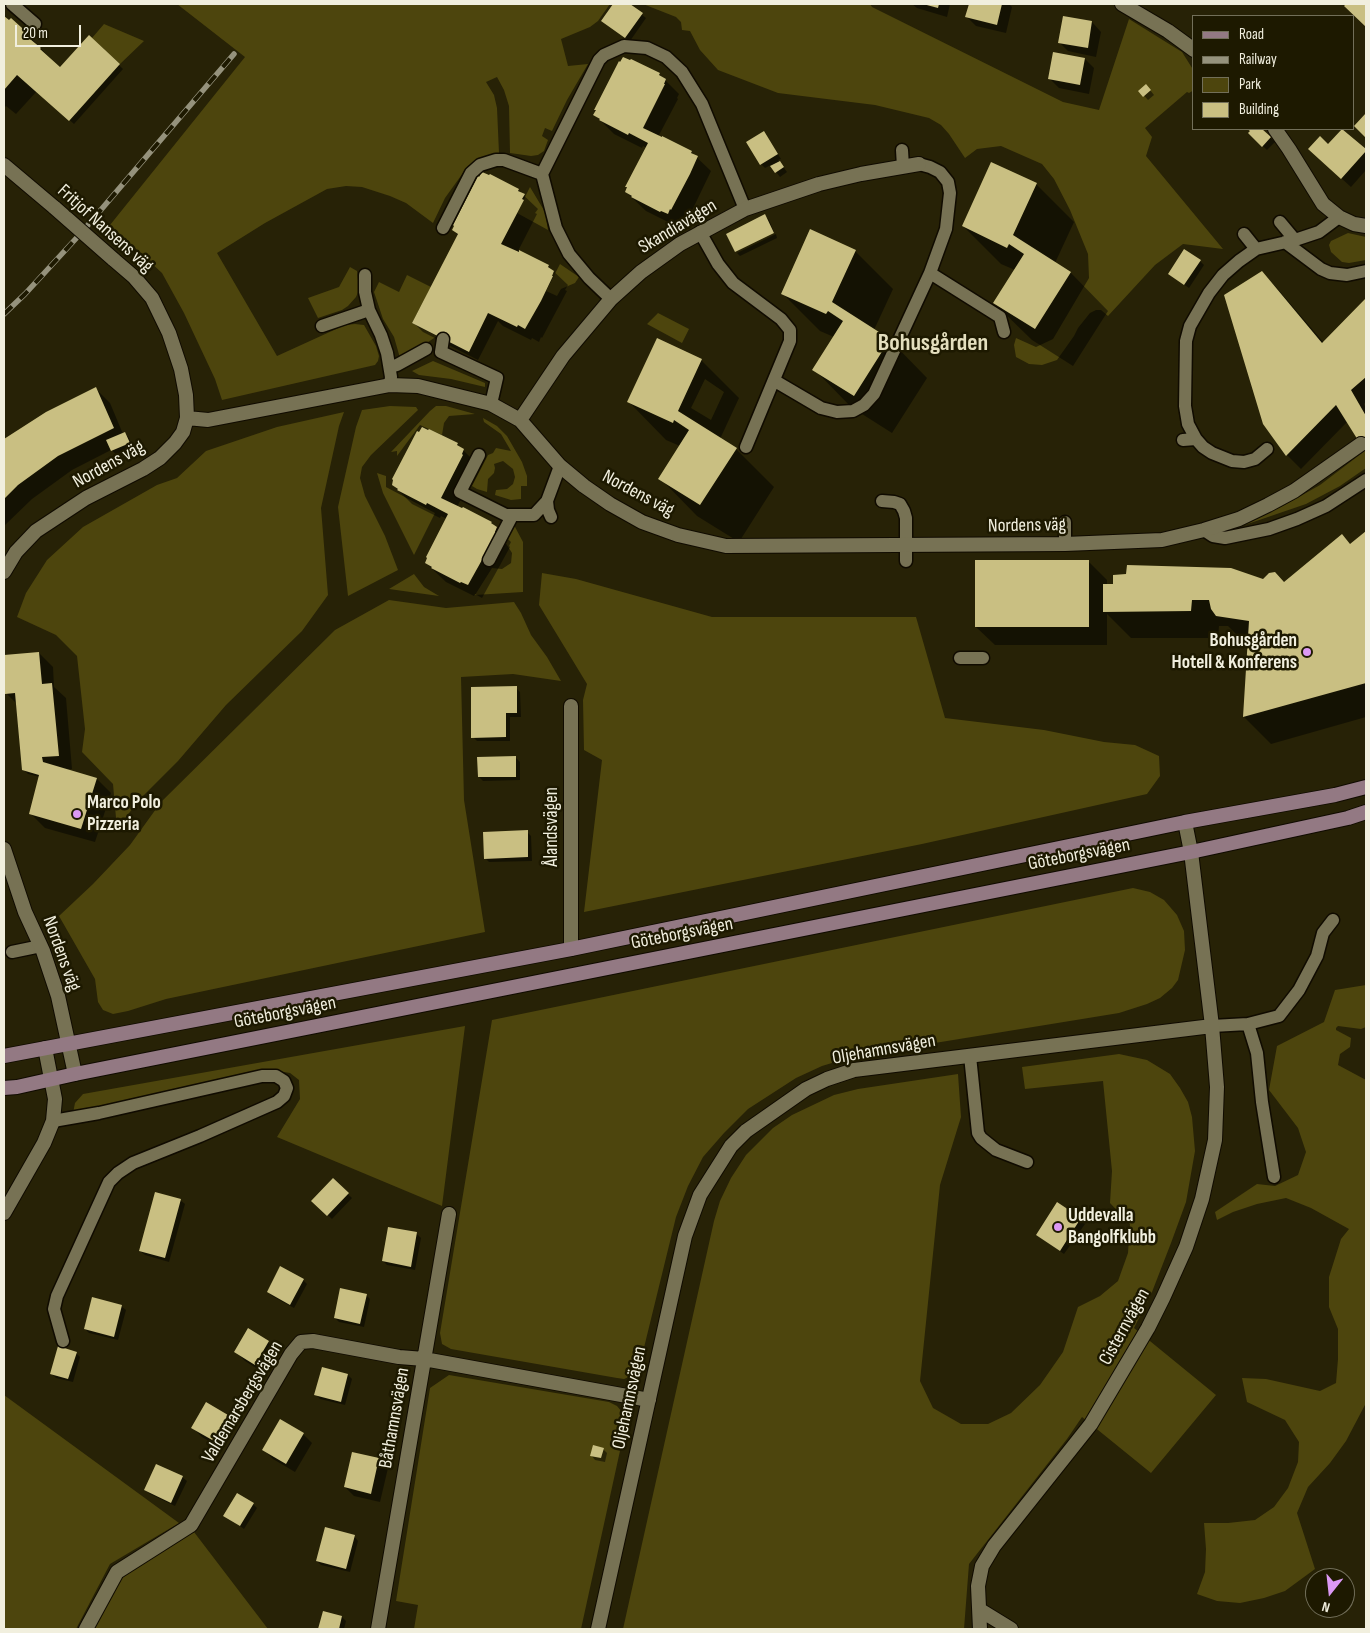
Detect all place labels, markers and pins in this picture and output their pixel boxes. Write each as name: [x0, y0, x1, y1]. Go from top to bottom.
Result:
place label: Bohusgården Hotell & Konferens: [1172, 630, 1297, 674]
marker: Bohusgården Hotell & Konferens: [1301, 646, 1313, 658]
place label: Marco Polo Pizzeria: [87, 792, 161, 836]
marker: Marco Polo Pizzeria: [71, 808, 83, 820]
place label: Uddevalla Bangolfklubb: [1068, 1205, 1156, 1249]
marker: Uddevalla Bangolfklubb: [1052, 1221, 1064, 1233]

